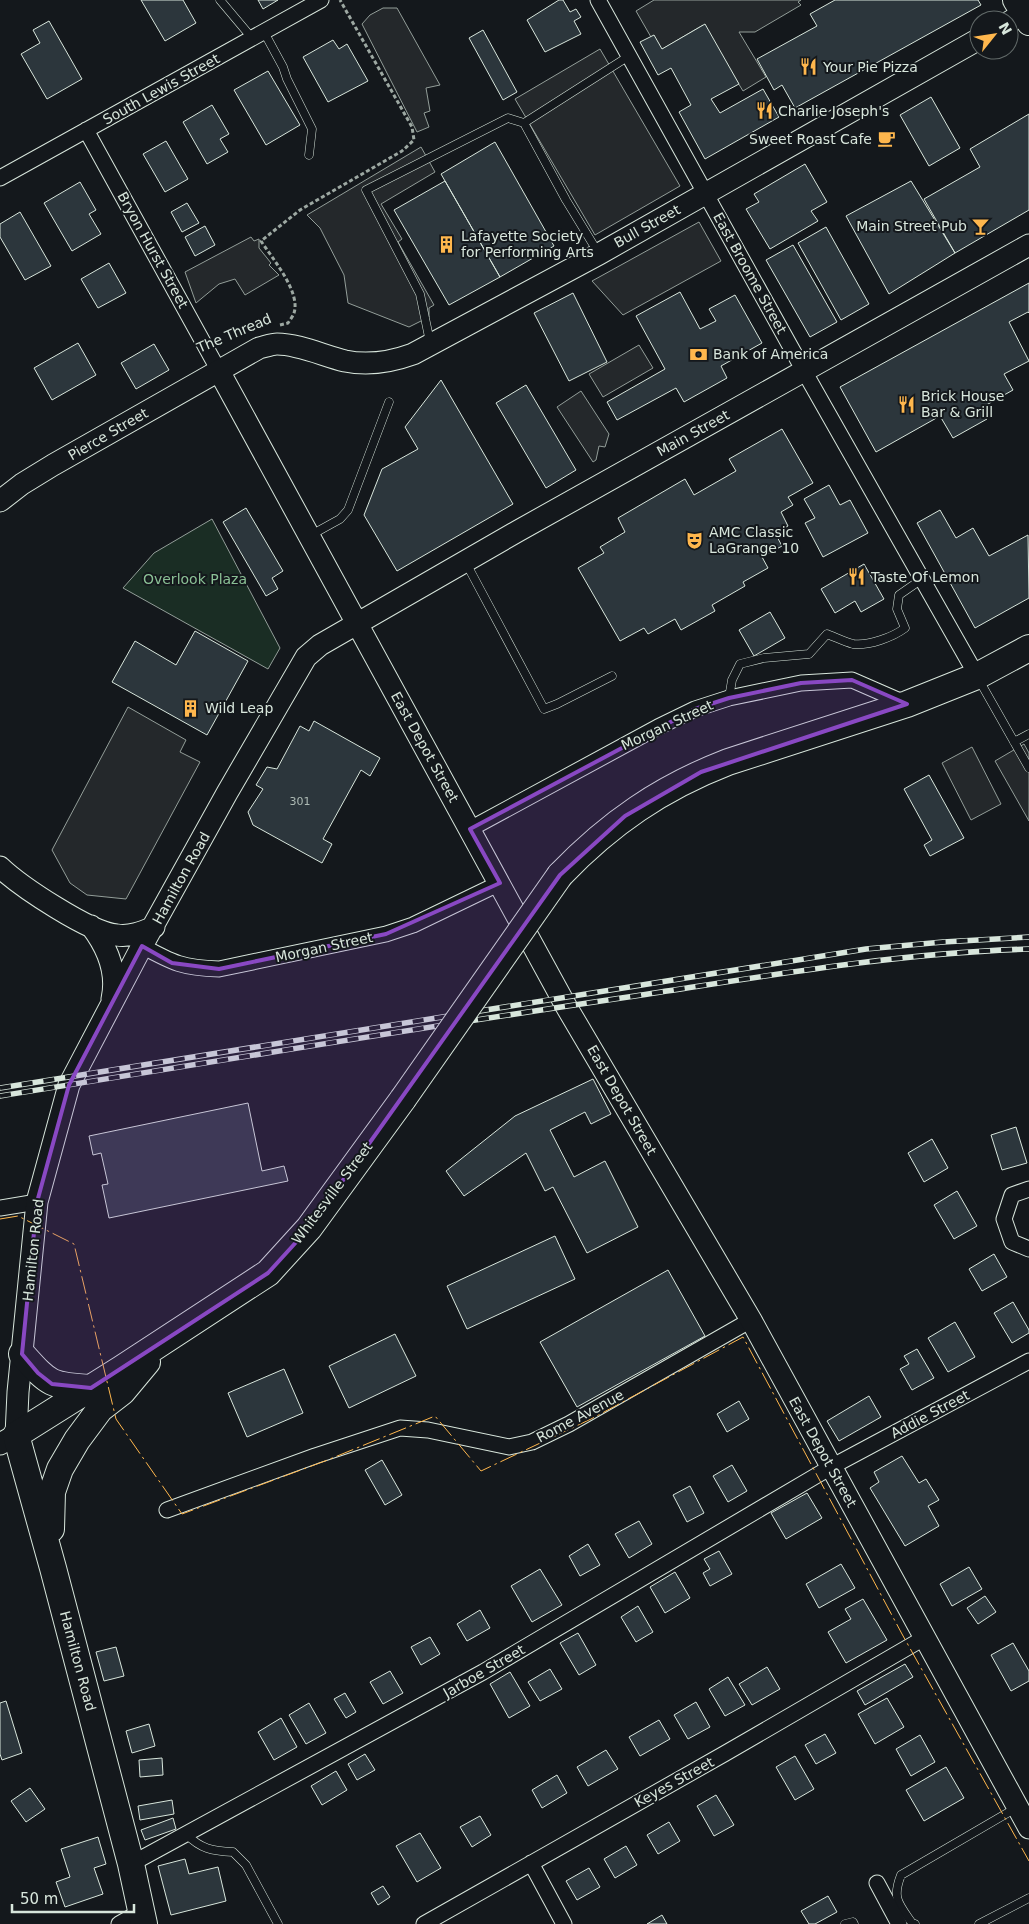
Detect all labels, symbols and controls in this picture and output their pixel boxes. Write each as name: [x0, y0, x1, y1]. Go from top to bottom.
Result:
north arrow: [969, 10, 1019, 60]
text: N: [995, 19, 1015, 38]
street label: South Lewis Street: [100, 50, 223, 128]
restaurant icon: Your Pie Pizza: [799, 57, 819, 77]
place label: Your Pie Pizza: [822, 59, 918, 75]
restaurant icon: Charlie Joseph's: [754, 101, 774, 121]
place label: Charlie Joseph's: [778, 103, 889, 119]
cafe icon: Sweet Roast Cafe: [876, 129, 896, 149]
place label: Sweet Roast Cafe: [749, 131, 872, 147]
street label: Bryon Hurst Street: [114, 189, 192, 311]
street label: Bull Street: [611, 201, 683, 251]
street label: East Broome Street: [710, 210, 790, 337]
bar icon: Main Street Pub: [971, 216, 991, 236]
place label: Main Street Pub: [856, 218, 967, 234]
place label: Lafayette Society for Performing Arts: [461, 228, 594, 260]
building icon: Lafayette Society for Performing Arts: [437, 234, 457, 254]
street label: The Thread: [193, 310, 274, 356]
bank icon: Bank of America: [689, 344, 709, 364]
place label: Bank of America: [713, 346, 828, 362]
place label: Brick House Bar & Grill: [921, 388, 1004, 420]
restaurant icon: Brick House Bar & Grill: [897, 394, 917, 414]
street label: Pierce Street: [65, 404, 151, 463]
street label: Main Street: [654, 406, 732, 459]
place label: AMC Classic LaGrange 10: [709, 524, 799, 556]
theatre icon: AMC Classic LaGrange 10: [685, 530, 705, 550]
restaurant icon: Taste Of Lemon: [847, 567, 867, 587]
place label: Taste Of Lemon: [870, 569, 979, 585]
park label: Overlook Plaza: [143, 571, 247, 587]
street label: East Depot Street: [388, 689, 462, 806]
street label: Morgan Street: [619, 697, 716, 753]
building icon: Wild Leap: [181, 698, 201, 718]
place label: Wild Leap: [205, 700, 273, 716]
house number: 301: [290, 795, 311, 808]
street label: Hamilton Road: [149, 829, 213, 927]
street label: Morgan Street: [274, 929, 375, 965]
street label: East Depot Street: [584, 1042, 660, 1158]
street label: Whitesville Street: [288, 1138, 376, 1247]
street label: Hamilton Road: [20, 1198, 46, 1302]
street label: Rome Avenue: [534, 1386, 626, 1446]
street label: Addie Street: [888, 1386, 972, 1441]
street label: East Depot Street: [786, 1394, 860, 1511]
street label: Hamilton Road: [57, 1609, 99, 1713]
street label: Jarboe Street: [439, 1641, 528, 1701]
street label: Keyes Street: [632, 1753, 717, 1810]
scale bar: [12, 1882, 135, 1914]
text: 50 m: [20, 1890, 58, 1908]

